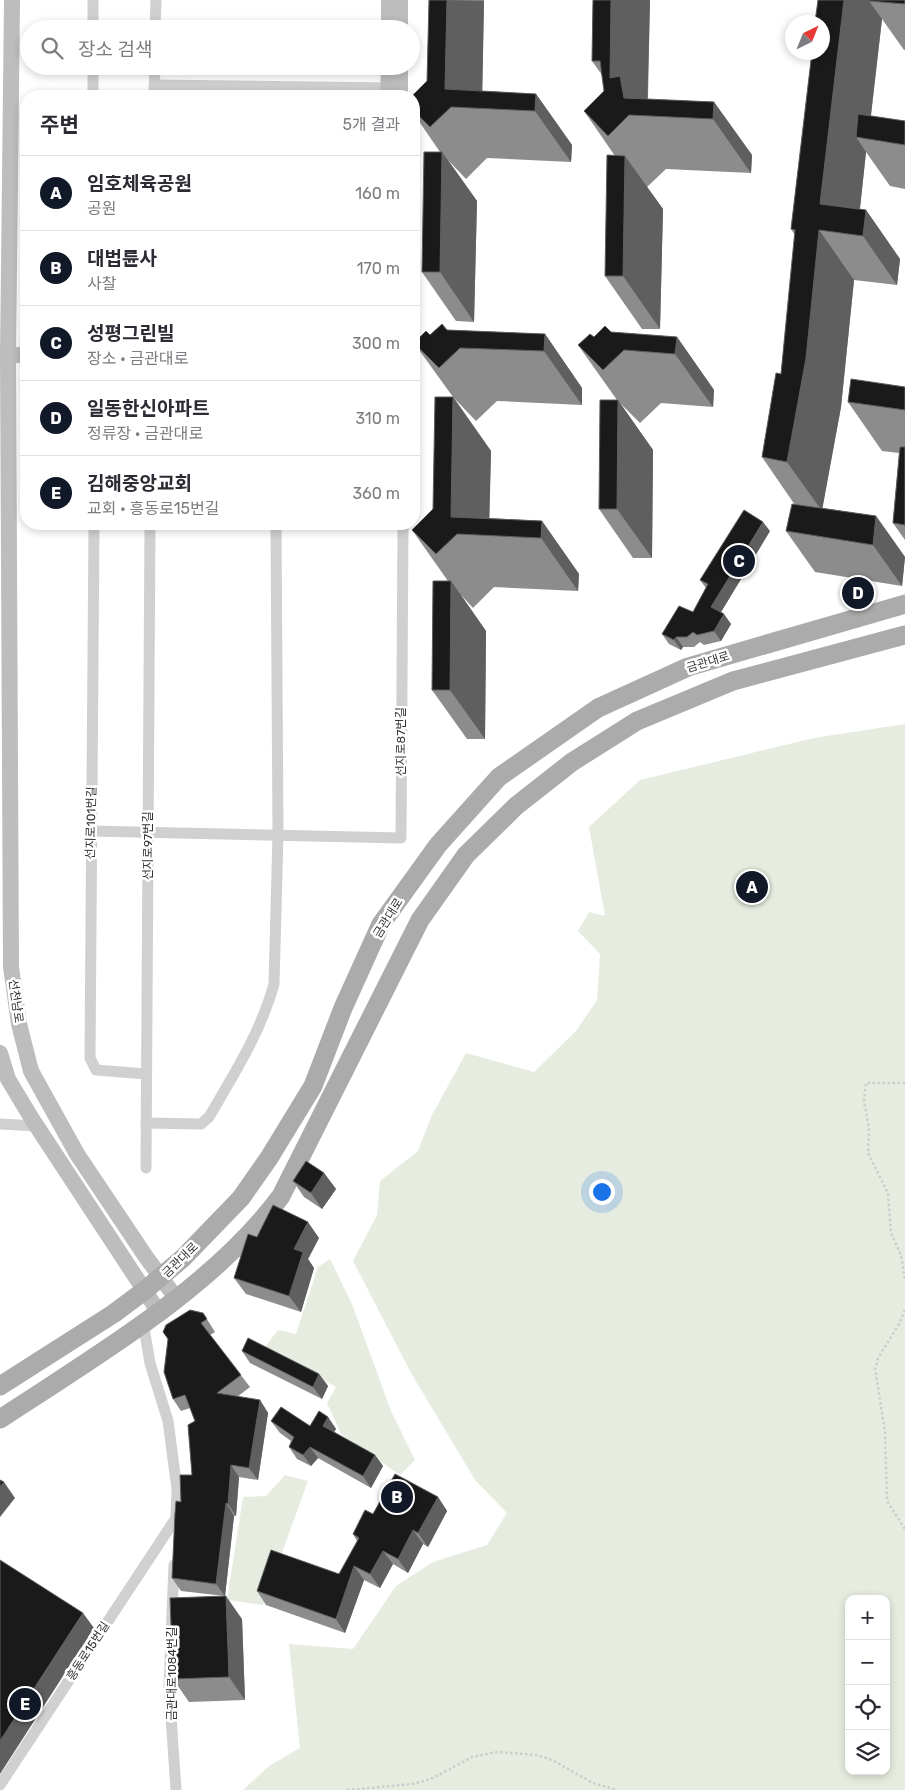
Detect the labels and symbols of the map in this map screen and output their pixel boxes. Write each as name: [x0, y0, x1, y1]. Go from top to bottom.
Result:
north arrow: [785, 15, 830, 60]
pin: C: [723, 542, 755, 580]
pin: D: [842, 574, 874, 612]
street label: 금관대로: [685, 649, 731, 675]
street label: 선지로87번길: [394, 708, 408, 777]
street label: 선지로101번길: [83, 786, 99, 860]
street label: 선지로97번길: [141, 812, 155, 880]
pin: A: [736, 868, 768, 906]
street label: 금관대로: [370, 896, 406, 940]
street label: 선천남로: [6, 978, 26, 1024]
your location: [589, 1179, 615, 1205]
street label: 금관대로: [159, 1240, 201, 1280]
pin: B: [381, 1478, 413, 1516]
street label: 흥동로15번길: [64, 1619, 112, 1683]
street label: 금관대로1084번길: [165, 1627, 179, 1721]
pin: E: [9, 1685, 41, 1723]

